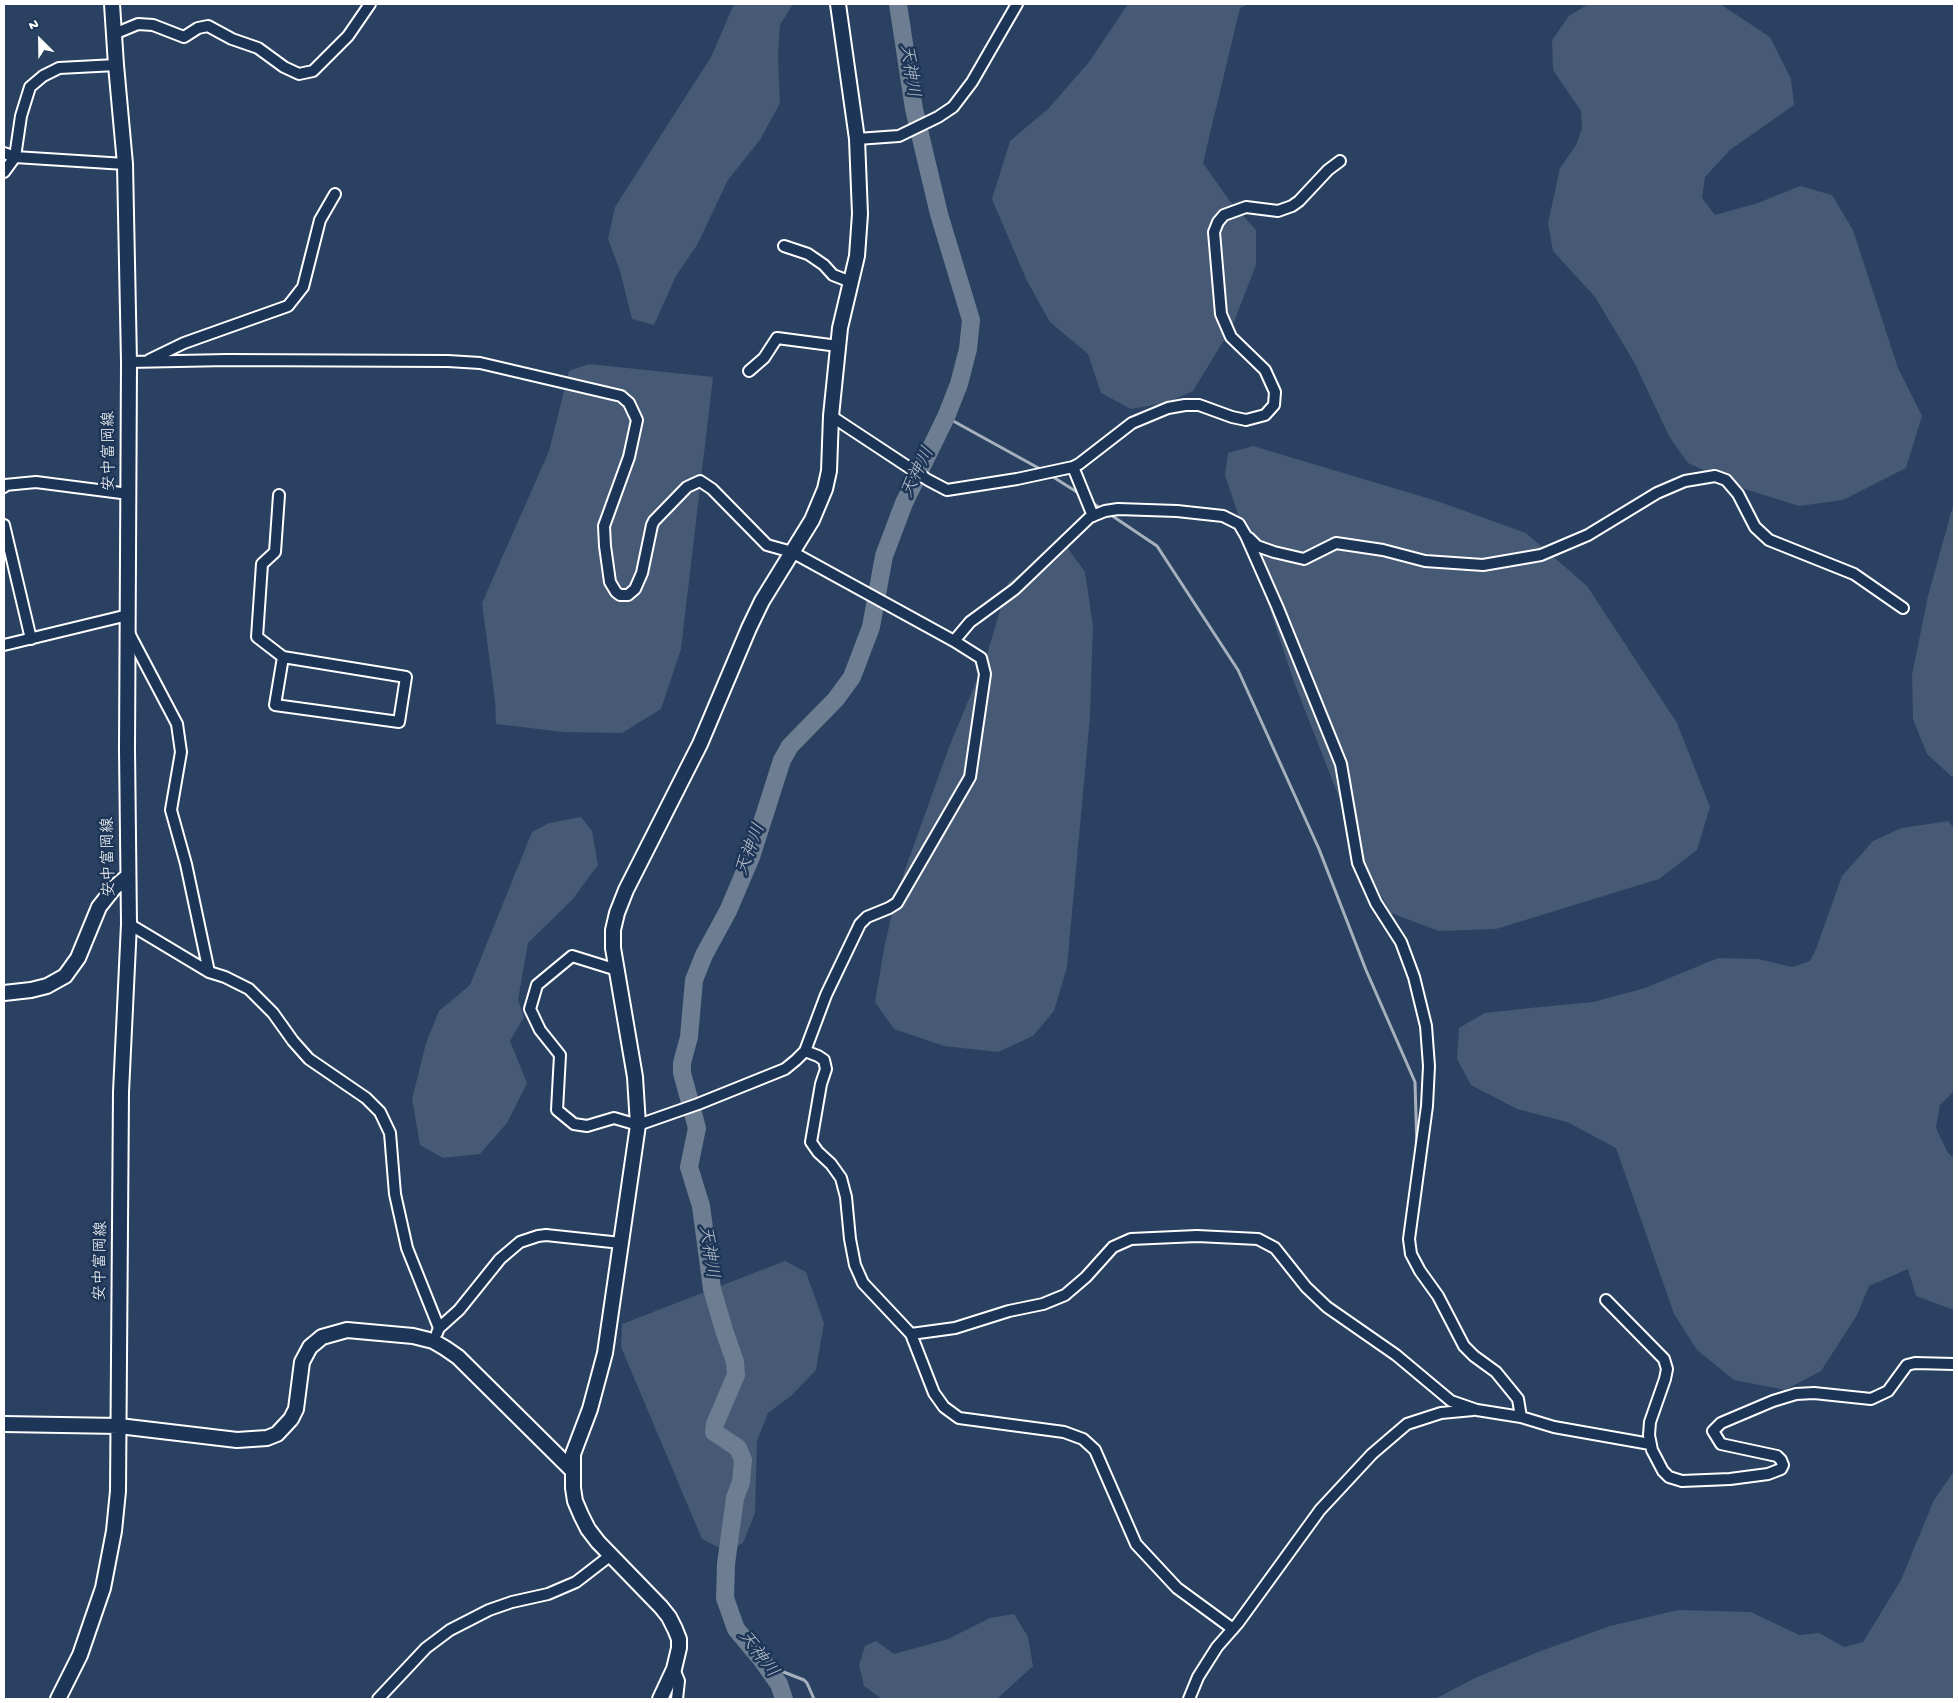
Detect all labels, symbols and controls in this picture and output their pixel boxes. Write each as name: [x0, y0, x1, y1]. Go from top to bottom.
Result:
north arrow: [15, 15, 65, 65]
text: N: [26, 16, 41, 35]
water label: 天神川: [894, 43, 922, 99]
street label: 安中富岡線: [101, 411, 121, 491]
water label: 天神川: [897, 444, 941, 502]
street label: 安中富岡線: [100, 817, 120, 897]
water label: 天神川: [732, 821, 772, 879]
street label: 安中富岡線: [92, 1221, 112, 1301]
water label: 天神川: [693, 1224, 721, 1280]
water label: 天神川: [732, 1627, 782, 1683]

